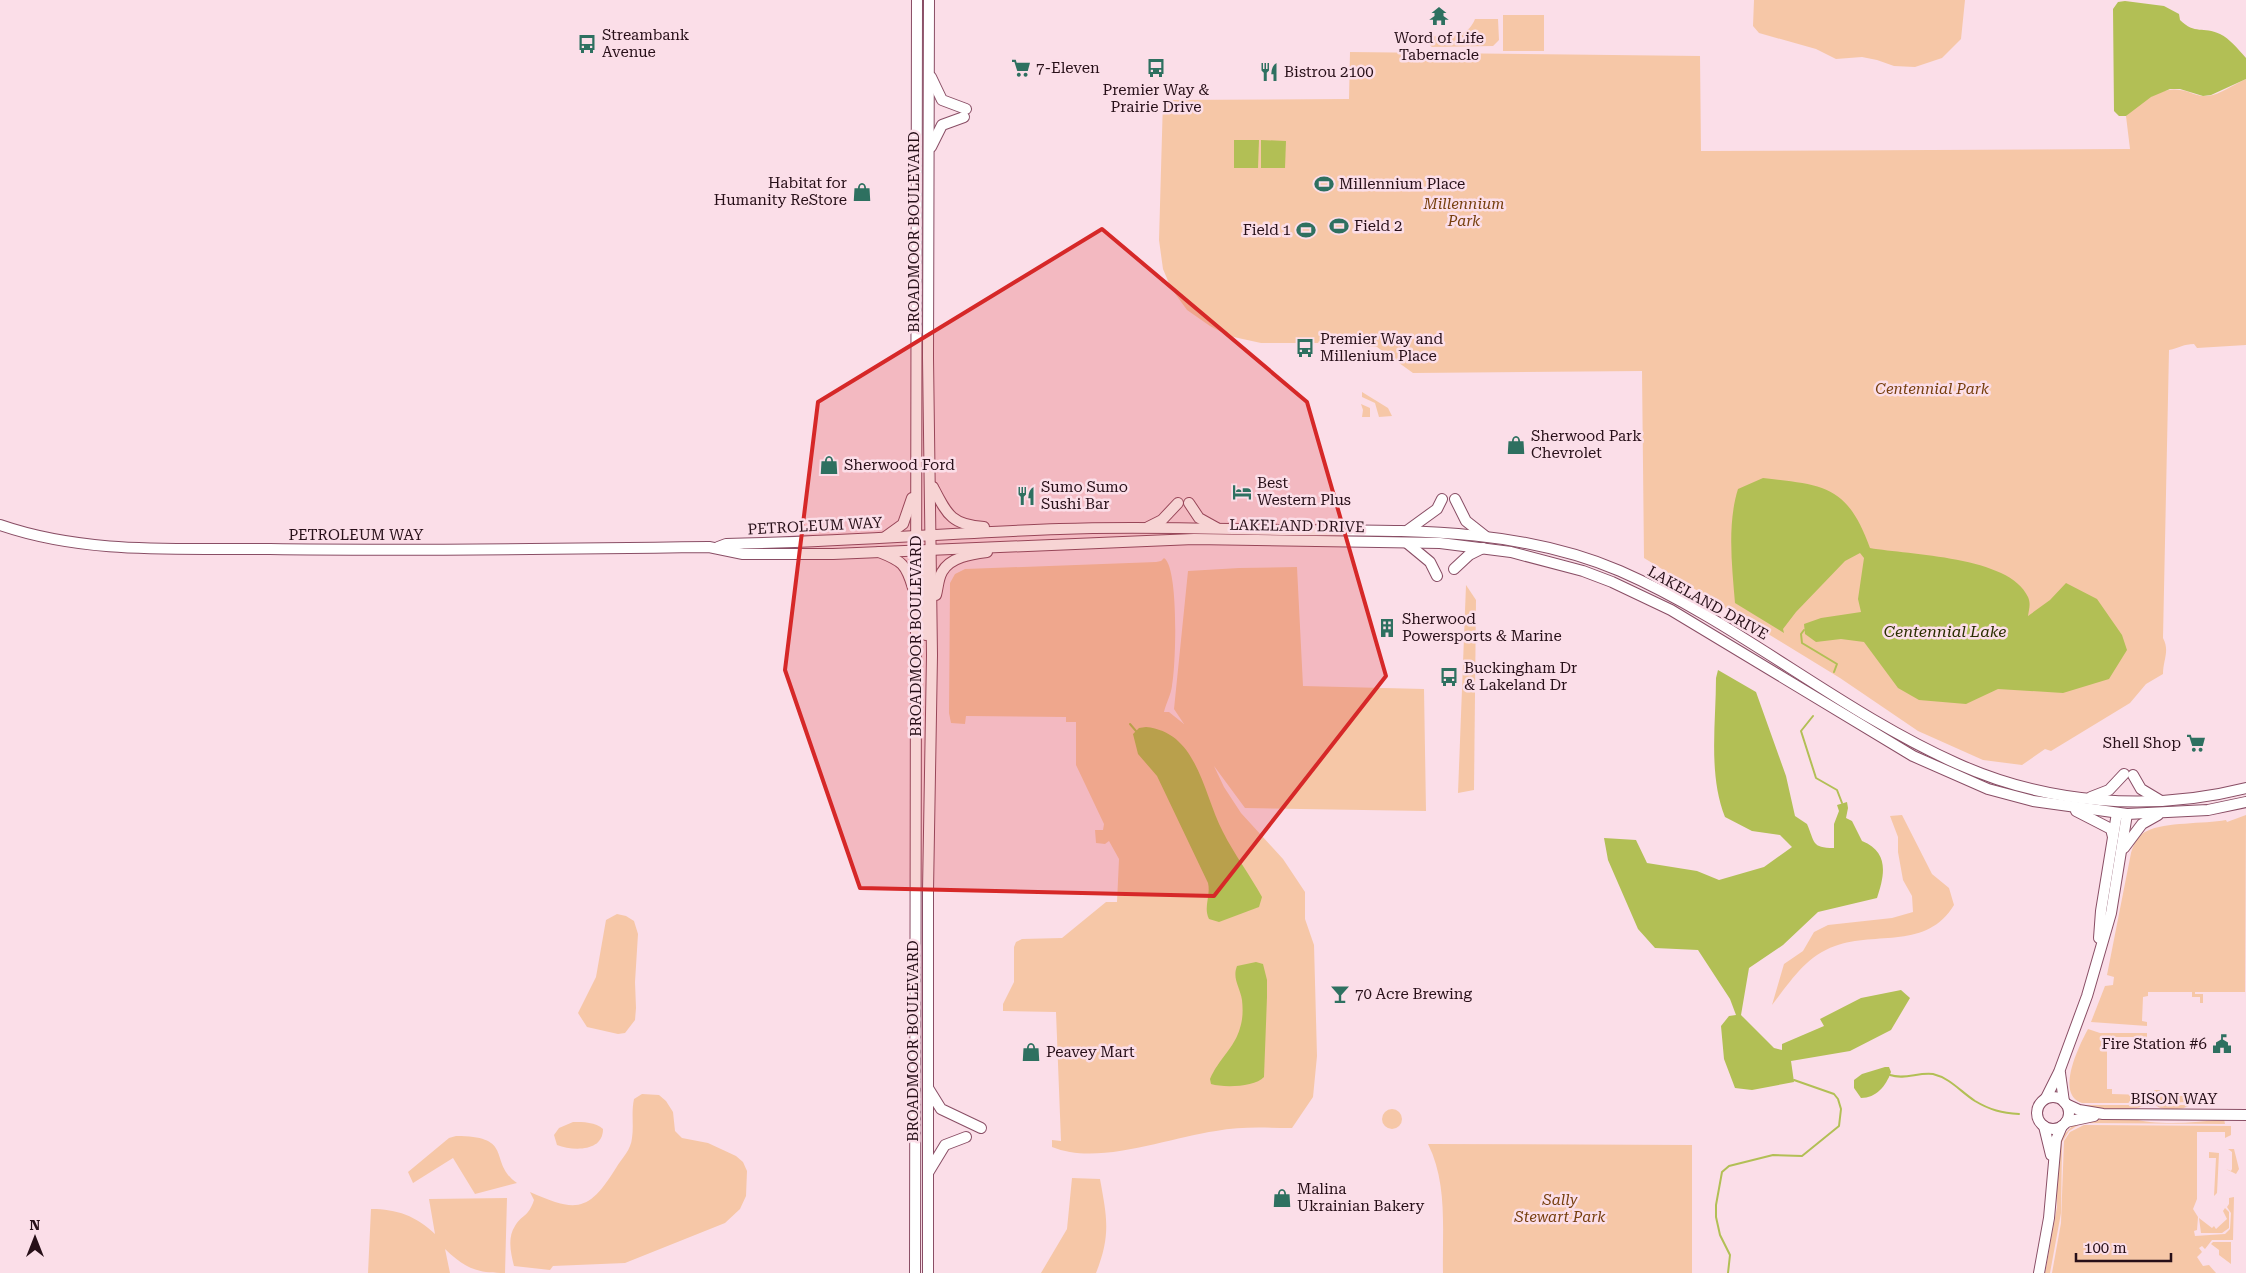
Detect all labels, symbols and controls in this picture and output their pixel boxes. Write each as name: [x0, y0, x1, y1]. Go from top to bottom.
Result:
temple icon: Word of Life Tabernacle: [1428, 5, 1450, 27]
place label: Streambank Avenue: [602, 26, 690, 61]
place label: Word of Life Tabernacle: [1394, 29, 1484, 64]
bus stop icon: Streambank Avenue: [576, 33, 598, 55]
supermarket icon: 7-Eleven: [1010, 57, 1032, 79]
bus stop icon: Premier Way & Prairie Drive: [1145, 57, 1167, 79]
place label: 7-Eleven: [1036, 59, 1100, 77]
restaurant icon: Bistrou 2100: [1258, 61, 1280, 83]
place label: Bistrou 2100: [1284, 63, 1374, 81]
place label: Premier Way & Prairie Drive: [1103, 81, 1209, 116]
street label: BROADMOOR BOULEVARD: [905, 131, 923, 333]
sports icon: Millennium Place: [1313, 173, 1335, 195]
place label: Habitat for Humanity ReStore: [714, 174, 847, 209]
place label: Millennium Place: [1339, 175, 1465, 193]
shop icon: Habitat for Humanity ReStore: [851, 181, 873, 203]
park label: Millennium Park: [1422, 195, 1505, 230]
sports icon: Field 2: [1328, 215, 1350, 237]
place label: Field 2: [1354, 217, 1402, 235]
sports icon: Field 1: [1295, 219, 1317, 241]
place label: Field 1: [1243, 221, 1291, 239]
place label: Premier Way and Millenium Place: [1320, 330, 1443, 365]
bus stop icon: Premier Way and Millenium Place: [1294, 337, 1316, 359]
park label: Centennial Park: [1875, 380, 1990, 398]
place label: Sherwood Park Chevrolet: [1531, 427, 1642, 462]
shop icon: Sherwood Park Chevrolet: [1505, 434, 1527, 456]
shop icon: Sherwood Ford: [818, 454, 840, 476]
place label: Sherwood Ford: [844, 456, 955, 474]
place label: Best Western Plus: [1257, 474, 1351, 509]
place label: Sumo Sumo Sushi Bar: [1041, 478, 1128, 513]
hotel icon: Best Western Plus: [1231, 481, 1253, 503]
restaurant icon: Sumo Sumo Sushi Bar: [1015, 485, 1037, 507]
street label: PETROLEUM WAY: [747, 513, 884, 539]
street label: LAKELAND DRIVE: [1229, 516, 1365, 536]
street label: PETROLEUM WAY: [289, 526, 424, 544]
street label: BROADMOOR BOULEVARD: [907, 535, 925, 737]
street label: LAKELAND DRIVE: [1644, 562, 1772, 644]
place label: Sherwood Powersports & Marine: [1402, 610, 1562, 645]
building icon: Sherwood Powersports & Marine: [1376, 617, 1398, 639]
water label: Centennial Lake: [1884, 622, 2006, 641]
place label: Buckingham Dr & Lakeland Dr: [1464, 659, 1577, 694]
bus stop icon: Buckingham Dr & Lakeland Dr: [1438, 666, 1460, 688]
supermarket icon: Shell Shop: [2185, 732, 2207, 754]
place label: Shell Shop: [2103, 734, 2181, 752]
street label: BROADMOOR BOULEVARD: [904, 940, 922, 1142]
bar icon: 70 Acre Brewing: [1329, 983, 1351, 1005]
place label: 70 Acre Brewing: [1355, 985, 1473, 1003]
public building icon: Fire Station #6: [2211, 1033, 2233, 1055]
place label: Fire Station #6: [2102, 1035, 2207, 1053]
shop icon: Peavey Mart: [1020, 1041, 1042, 1063]
place label: Peavey Mart: [1046, 1043, 1135, 1061]
street label: BISON WAY: [2130, 1090, 2218, 1108]
place label: Malina Ukrainian Bakery: [1297, 1180, 1424, 1215]
shop icon: Malina Ukrainian Bakery: [1271, 1187, 1293, 1209]
park label: Sally Stewart Park: [1514, 1191, 1606, 1226]
north arrow: [10, 1213, 60, 1263]
text: N: [30, 1217, 41, 1233]
scale bar: [2076, 1230, 2171, 1262]
text: 100 m: [2084, 1239, 2127, 1257]

